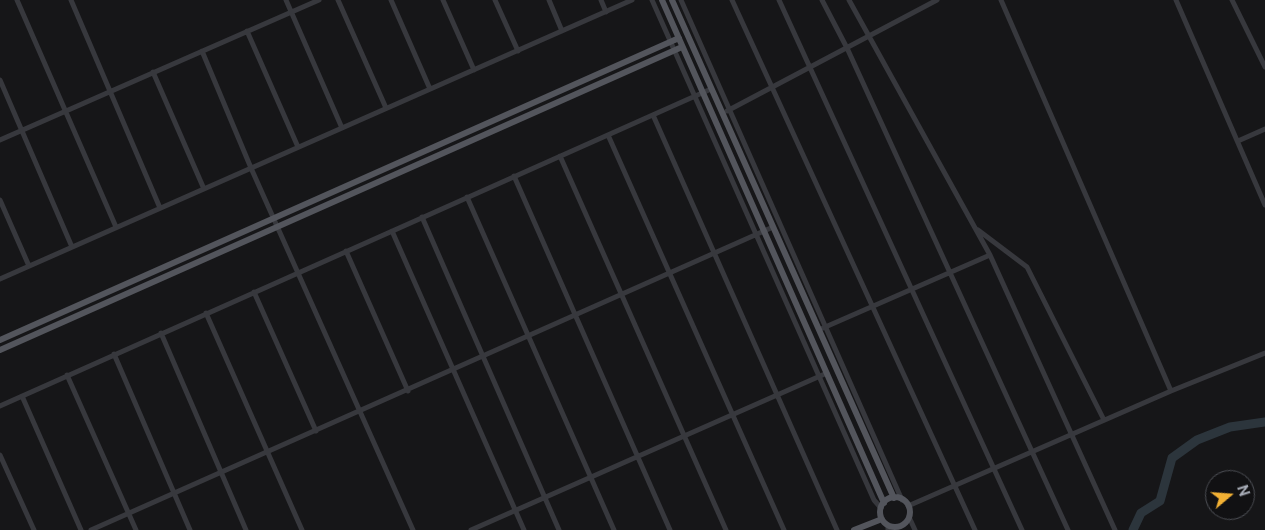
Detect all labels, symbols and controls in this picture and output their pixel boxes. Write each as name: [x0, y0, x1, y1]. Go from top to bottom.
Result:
north arrow: [1205, 470, 1255, 520]
text: N: [1234, 483, 1253, 498]

